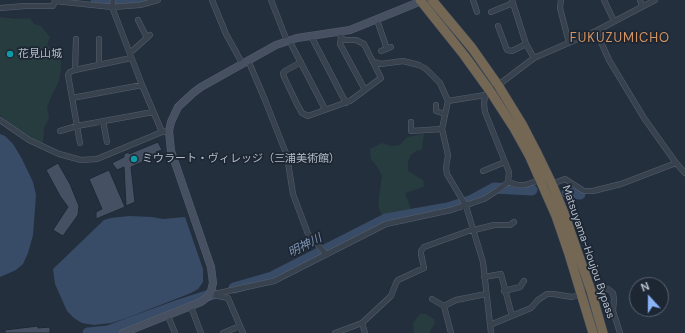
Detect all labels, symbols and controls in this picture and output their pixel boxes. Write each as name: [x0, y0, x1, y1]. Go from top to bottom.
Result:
district label: FUKUZUMICHO: [570, 31, 670, 47]
place label: 花見山城: [18, 47, 62, 61]
marker: 花見山城: [5, 49, 15, 59]
place label: ミウラート・ヴィレッジ（三浦美術館）: [142, 152, 340, 166]
marker: ミウラート・ヴィレッジ（三浦美術館）: [129, 154, 139, 164]
street label: Matsuyama-Houjou Bypass: [559, 184, 617, 320]
water label: 明神川: [286, 231, 324, 261]
north arrow: [629, 277, 669, 317]
text: N: [639, 279, 651, 295]

